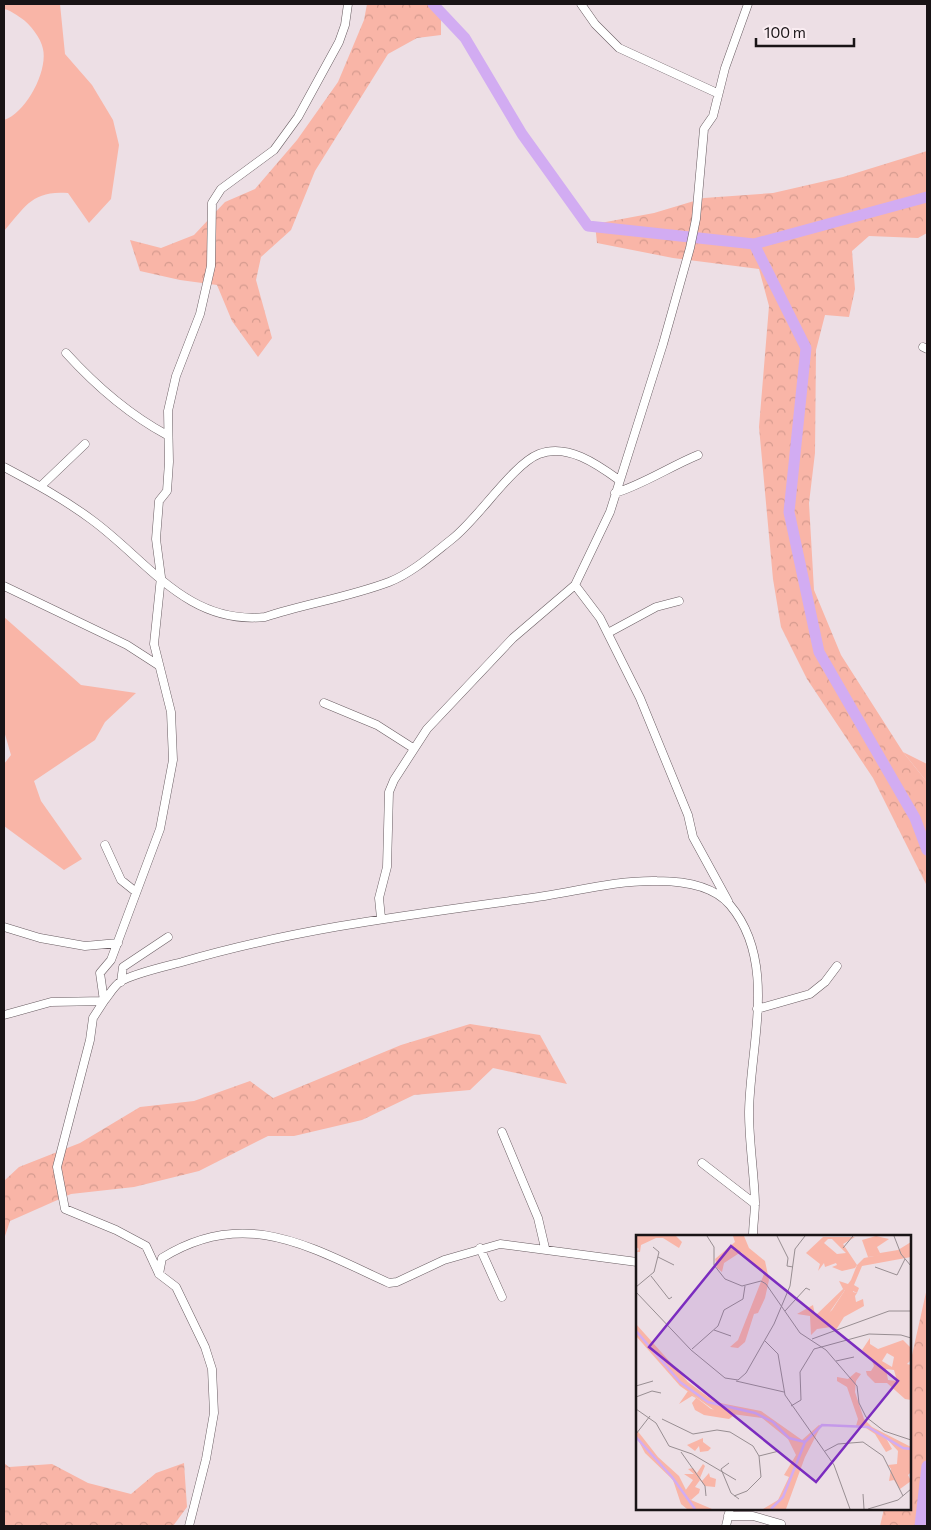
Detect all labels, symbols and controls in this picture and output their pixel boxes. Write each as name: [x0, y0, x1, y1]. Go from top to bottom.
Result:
scale bar: [756, 15, 854, 47]
text: 100 m: [764, 23, 806, 41]
inset map: [636, 1235, 911, 1510]

